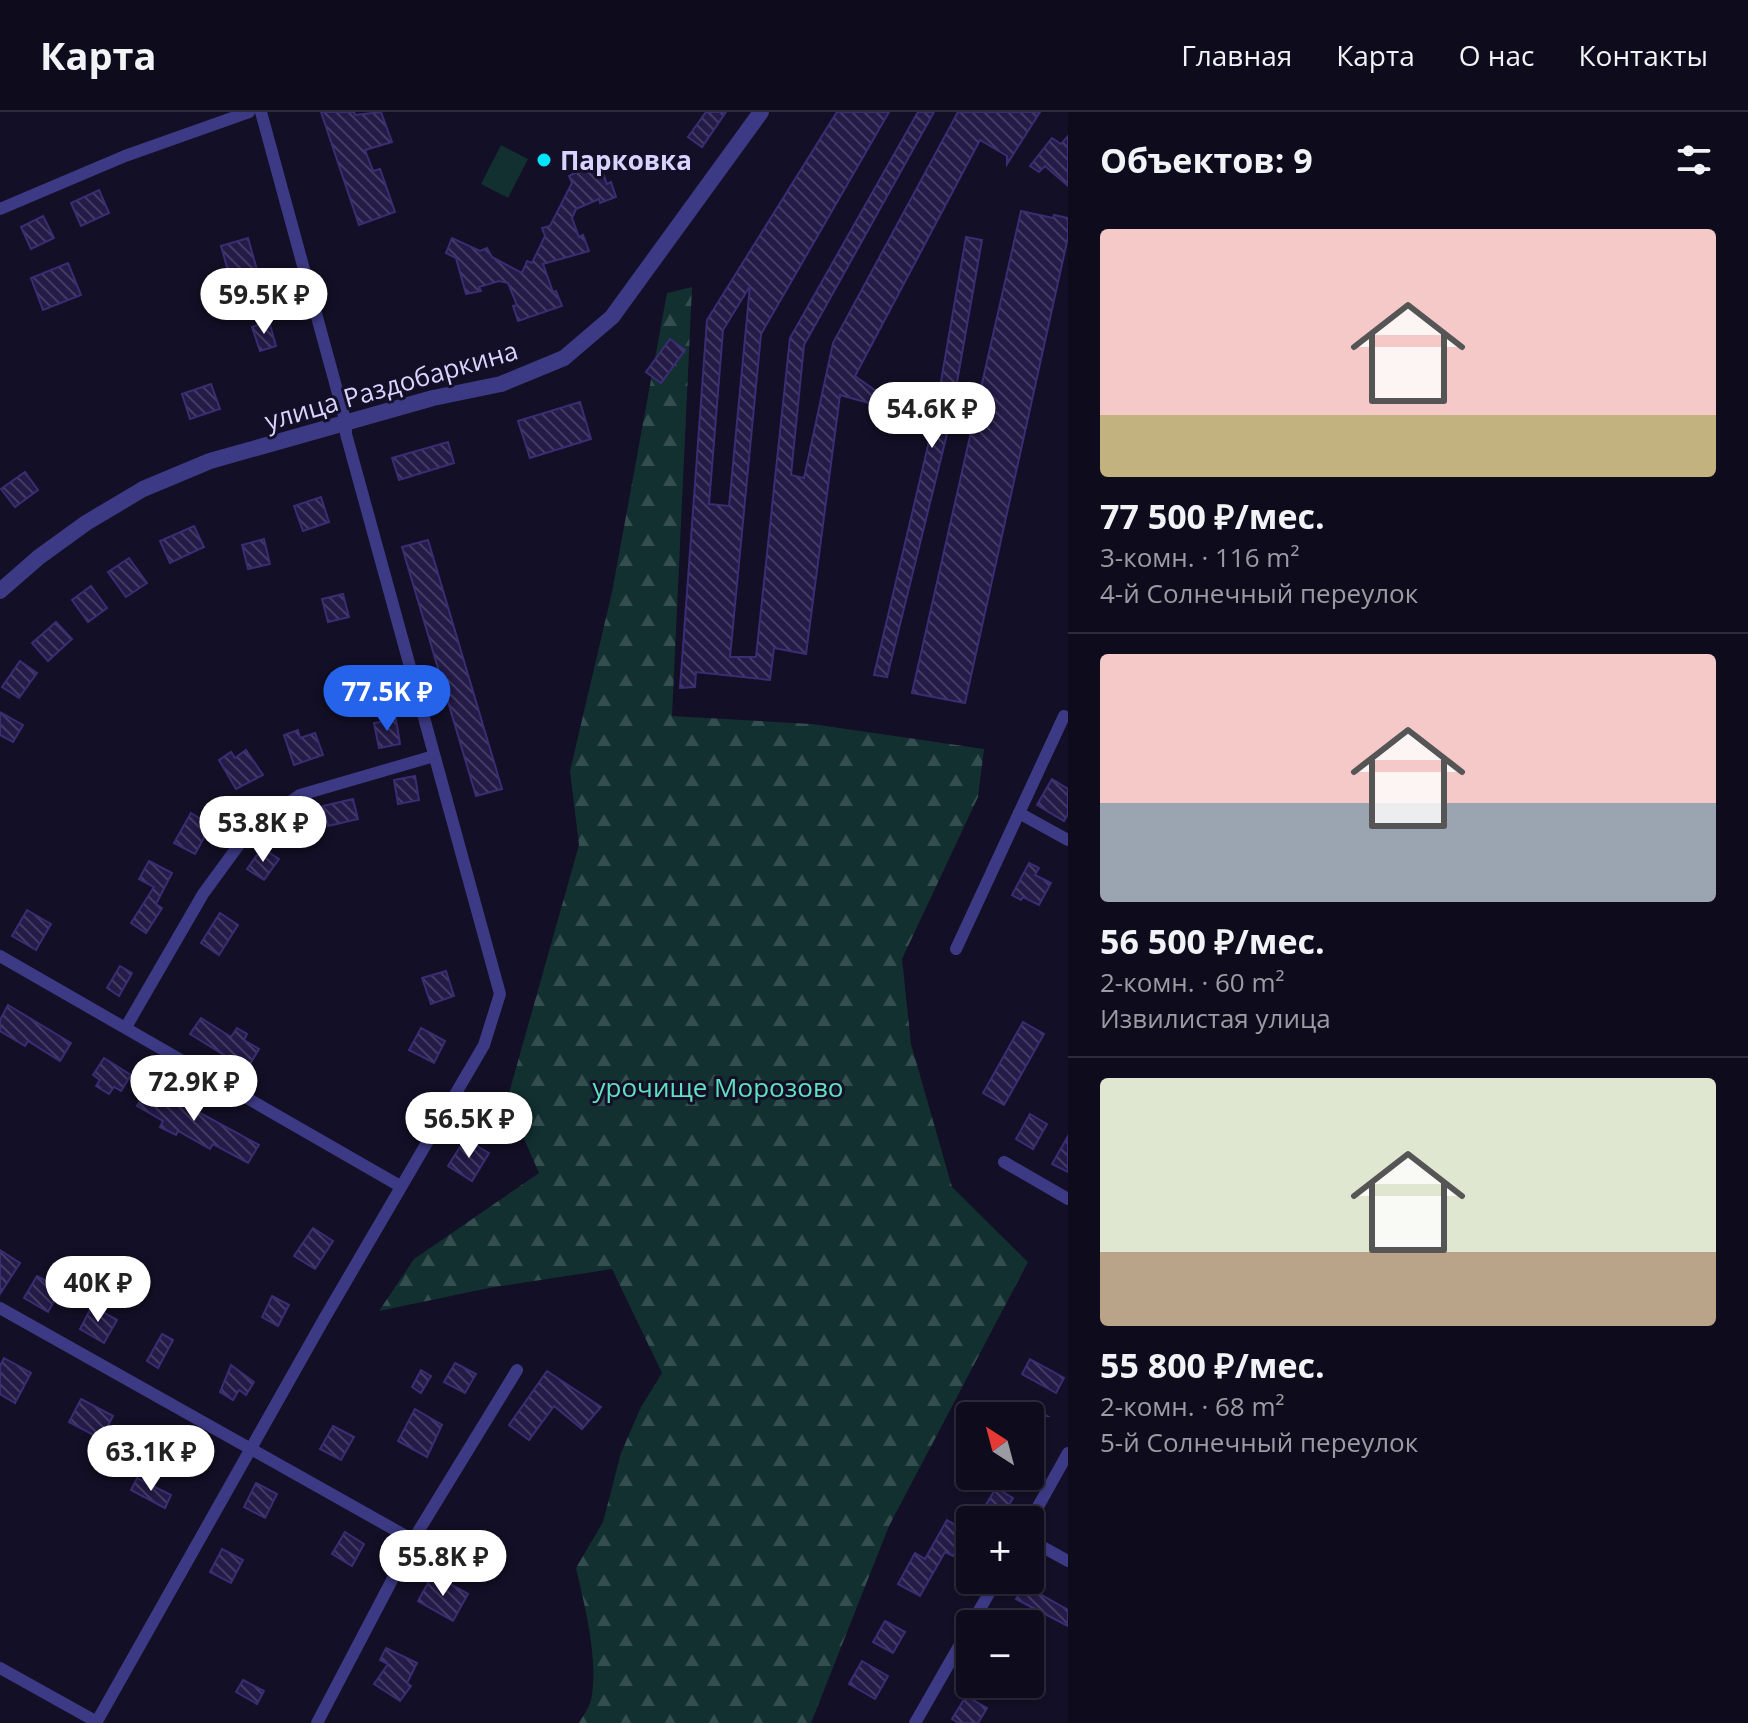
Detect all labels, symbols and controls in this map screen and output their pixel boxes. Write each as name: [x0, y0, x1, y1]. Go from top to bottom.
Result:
text: Карта: [40, 29, 157, 81]
text: Главная: [1181, 36, 1292, 74]
text: Карта: [1336, 36, 1415, 74]
text: О нас: [1459, 36, 1534, 74]
text: Контакты: [1578, 36, 1708, 74]
text: Объектов: 9: [1100, 137, 1313, 183]
icon: filters: [1672, 138, 1716, 182]
place label: Парковка: [560, 142, 692, 178]
marker: Парковка: [535, 151, 553, 169]
pin: 59.5K ₽: [190, 268, 338, 336]
text: 59.5K ₽: [218, 276, 310, 312]
icon: home: [1336, 281, 1480, 425]
street label: улица Раздобаркина: [260, 332, 522, 438]
pin: 54.6K ₽: [858, 382, 1006, 450]
text: 54.6K ₽: [886, 390, 978, 426]
text: 77 500 ₽/мес.: [1100, 493, 1325, 539]
text: 3-комн. · 116 m²: [1100, 539, 1299, 575]
text: 4-й Солнечный переулок: [1100, 575, 1418, 611]
pin: 77.5K ₽: [313, 665, 461, 733]
text: 77.5K ₽: [341, 673, 433, 709]
icon: home: [1336, 706, 1480, 850]
pin: 53.8K ₽: [189, 796, 337, 864]
text: 53.8K ₽: [217, 804, 309, 840]
text: 56 500 ₽/мес.: [1100, 918, 1325, 964]
text: 2-комн. · 60 m²: [1100, 964, 1285, 1000]
text: Извилистая улица: [1100, 1000, 1331, 1036]
pin: 72.9K ₽: [120, 1055, 268, 1123]
text: 72.9K ₽: [148, 1063, 240, 1099]
park label: урочище Морозово: [593, 1069, 843, 1105]
pin: 56.5K ₽: [395, 1092, 543, 1160]
text: 56.5K ₽: [423, 1100, 515, 1136]
icon: home: [1336, 1130, 1480, 1274]
pin: 40K ₽: [42, 1256, 154, 1324]
text: 40K ₽: [64, 1264, 132, 1300]
text: 55 800 ₽/мес.: [1100, 1342, 1325, 1388]
text: 2-комн. · 68 m²: [1100, 1388, 1285, 1424]
north arrow: [956, 1402, 1044, 1490]
map controls: [956, 1402, 1044, 1698]
text: 5-й Солнечный переулок: [1100, 1424, 1418, 1460]
pin: 63.1K ₽: [77, 1425, 225, 1493]
text: 63.1K ₽: [105, 1433, 197, 1469]
button: +: [956, 1506, 1044, 1594]
pin: 55.8K ₽: [369, 1530, 517, 1598]
text: 55.8K ₽: [397, 1538, 489, 1574]
button: −: [956, 1610, 1044, 1698]

